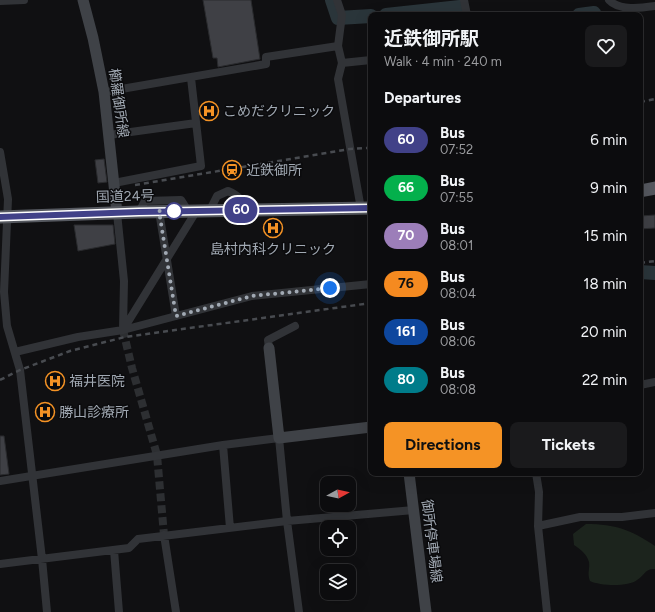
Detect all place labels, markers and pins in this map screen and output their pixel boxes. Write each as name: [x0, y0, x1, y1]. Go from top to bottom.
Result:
hospital icon: こめだクリニック: [198, 100, 220, 122]
place label: こめだクリニック: [223, 103, 335, 120]
station icon: 近鉄御所: [221, 159, 243, 181]
place label: 近鉄御所: [246, 162, 302, 179]
unlabelled marker: [165, 202, 183, 220]
hospital icon: 島村内科クリニック: [262, 217, 284, 239]
place label: 島村内科クリニック: [210, 241, 336, 258]
hospital icon: 福井医院: [44, 370, 66, 392]
place label: 福井医院: [69, 373, 125, 390]
hospital icon: 勝山診療所: [34, 401, 56, 423]
place label: 勝山診療所: [59, 404, 129, 421]

